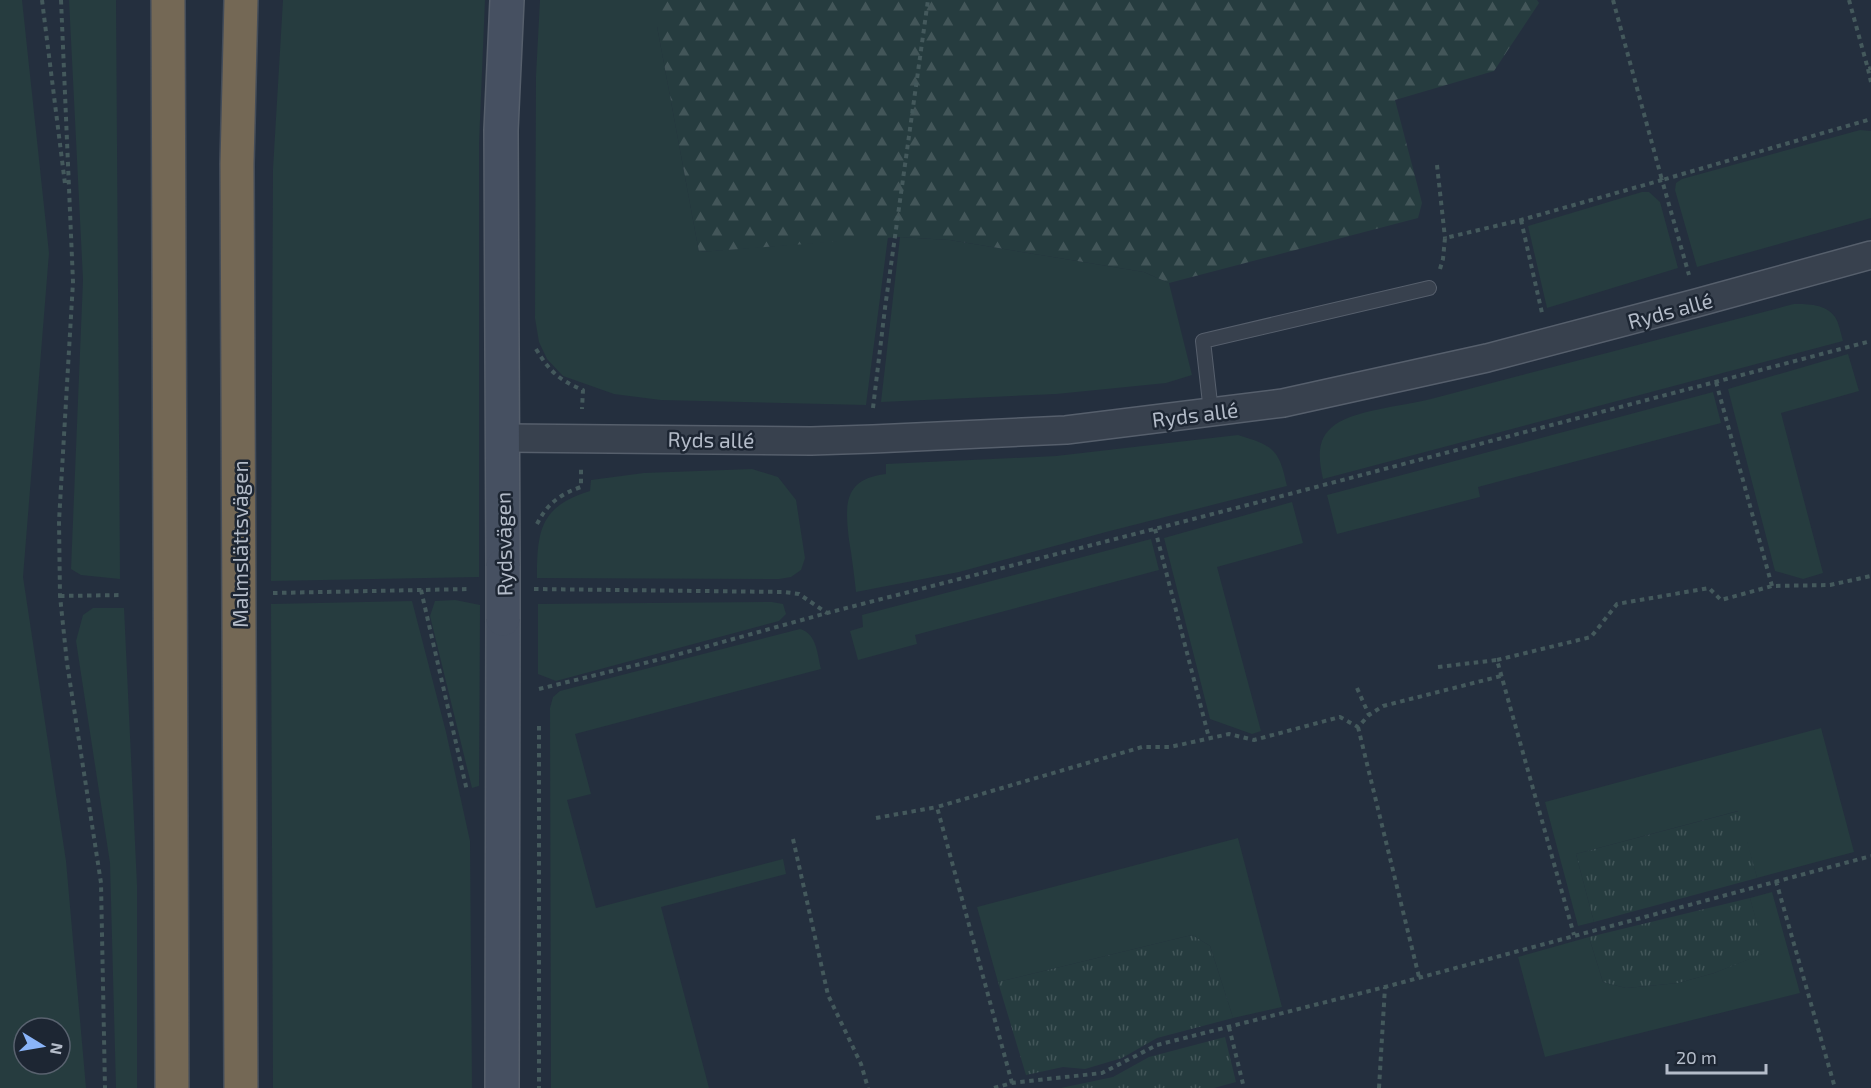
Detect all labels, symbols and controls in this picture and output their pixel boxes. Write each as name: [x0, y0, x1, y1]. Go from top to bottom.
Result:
street label: Ryds allé: [1625, 287, 1715, 333]
street label: Ryds allé: [1150, 396, 1240, 432]
street label: Ryds allé: [667, 426, 755, 452]
street label: Malmslättsvägen: [227, 460, 252, 628]
street label: Rydsvägen: [490, 492, 516, 596]
north arrow: [12, 1016, 72, 1076]
scale bar: [1667, 1037, 1766, 1075]
text: N: [47, 1041, 68, 1056]
text: 20 m: [1676, 1046, 1717, 1068]

